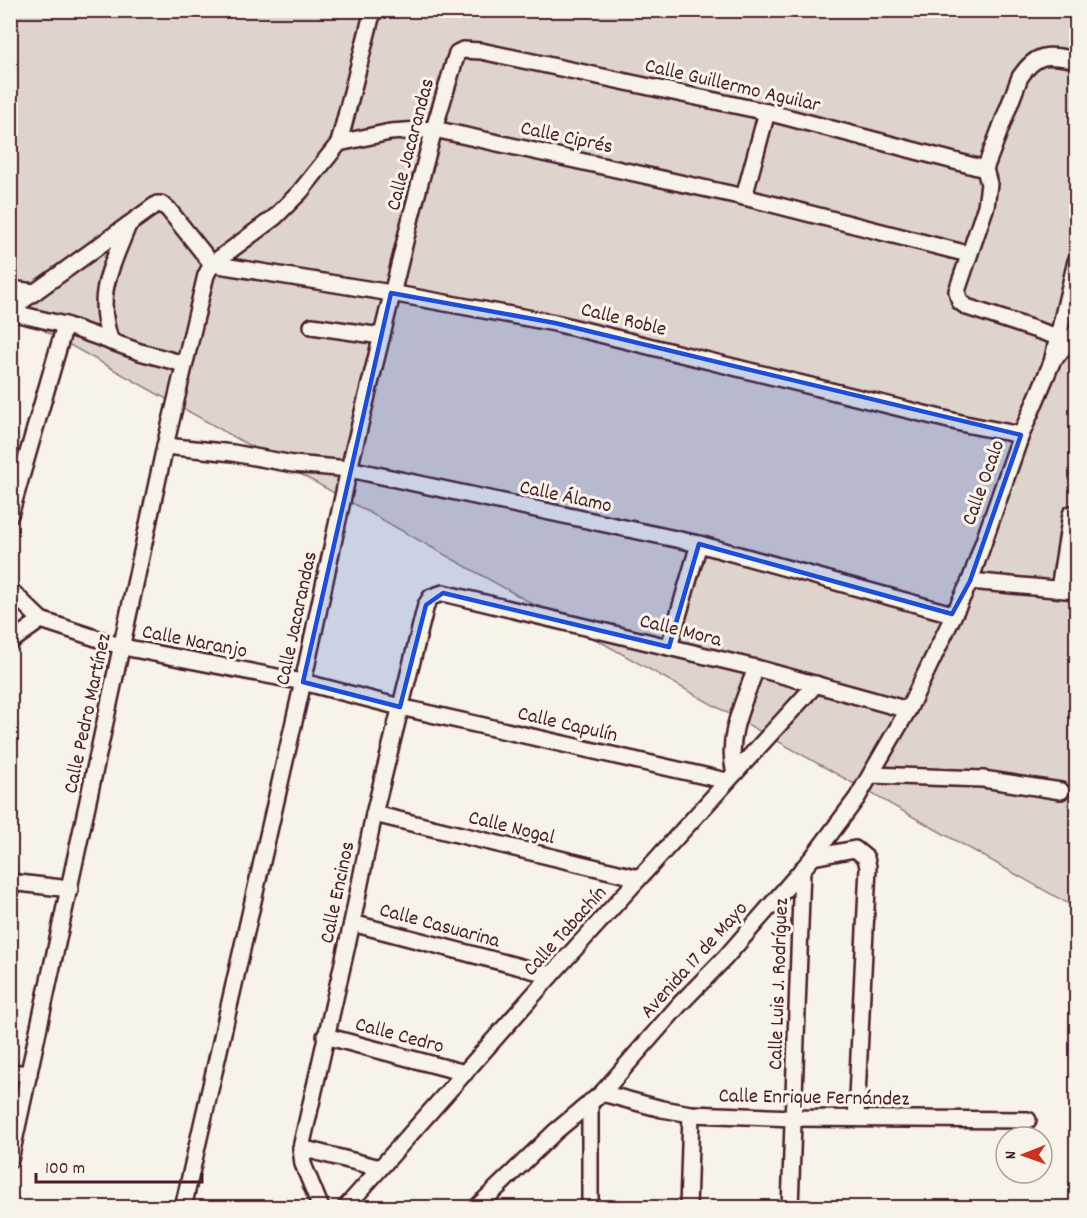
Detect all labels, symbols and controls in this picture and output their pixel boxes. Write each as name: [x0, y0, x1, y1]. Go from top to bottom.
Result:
street label: Calle Guillermo Aguilar: [641, 52, 823, 122]
street label: Calle Jacarandas: [380, 75, 444, 214]
street label: Calle Ciprés: [517, 115, 615, 163]
street label: Calle Roble: [577, 296, 669, 346]
street label: Calle Ocalo: [956, 436, 1014, 530]
street label: Calle Álamo: [516, 474, 614, 522]
street label: Calle Jacarandas: [269, 549, 327, 688]
street label: Calle Mora: [636, 607, 726, 657]
street label: Calle Naranjo: [139, 618, 250, 668]
street label: Calle Pedro Martínez: [57, 631, 121, 797]
street label: Calle Capulín: [514, 700, 620, 752]
street label: Calle Nogal: [465, 804, 558, 854]
street label: Calle Encinos: [313, 839, 364, 946]
street label: Calle Tabachín: [517, 880, 615, 984]
street label: Calle Casuarina: [376, 896, 504, 958]
street label: Avenida 17 de Mayo: [634, 896, 756, 1026]
street label: Calle Luis J. Rodríguez: [762, 898, 798, 1071]
street label: Calle Cedro: [351, 1011, 447, 1063]
street label: Calle Enrique Fernández: [718, 1082, 910, 1116]
north arrow: [994, 1125, 1054, 1185]
scale bar: [36, 1146, 202, 1184]
text: N: [1000, 1151, 1023, 1159]
text: 100 m: [45, 1157, 85, 1182]

